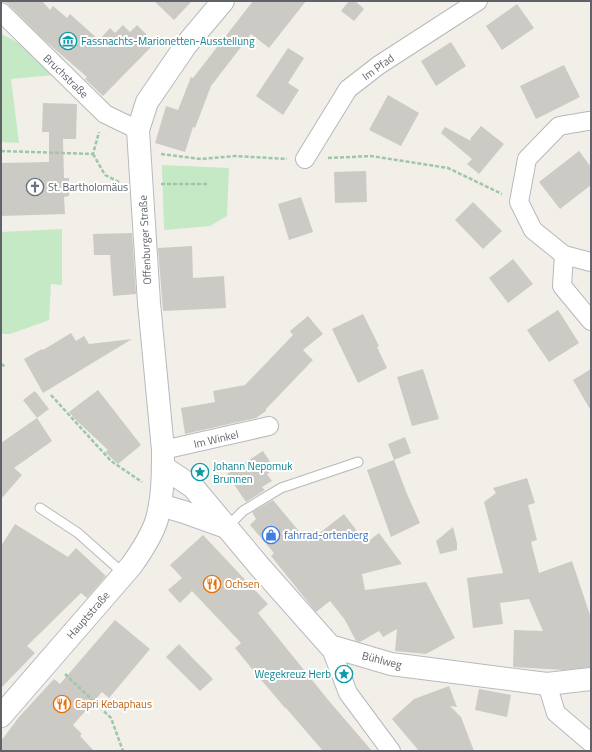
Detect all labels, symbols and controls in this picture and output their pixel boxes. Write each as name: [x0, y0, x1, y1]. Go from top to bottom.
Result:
museum icon: Fassnachts-Marionetten-Ausstellung: [58, 31, 78, 51]
place label: Fassnachts-Marionetten-Ausstellung: [81, 33, 255, 49]
street label: Bruchstraße: [40, 50, 92, 102]
street label: Im Pfad: [359, 50, 397, 84]
church icon: St. Bartholomäus: [25, 177, 45, 197]
place label: St. Bartholomäus: [48, 179, 128, 195]
street label: Offenburger Straße: [135, 194, 155, 285]
street label: Im Winkel: [192, 426, 240, 452]
place label: Johann Nepomuk Brunnen: [213, 458, 293, 487]
place icon: Johann Nepomuk Brunnen: [190, 462, 210, 482]
shop icon: fahrrad-ortenberg: [261, 525, 281, 545]
place label: fahrrad-ortenberg: [284, 527, 369, 543]
restaurant icon: Ochsen: [202, 574, 222, 594]
place label: Ochsen: [225, 576, 260, 592]
street label: Hauptstraße: [63, 587, 114, 642]
street label: Bühlweg: [360, 647, 404, 673]
place icon: Wegekreuz Herb: [334, 664, 354, 684]
place label: Wegekreuz Herb: [254, 666, 331, 682]
restaurant icon: Capri Kebaphaus: [52, 694, 72, 714]
place label: Capri Kebaphaus: [75, 696, 152, 712]

